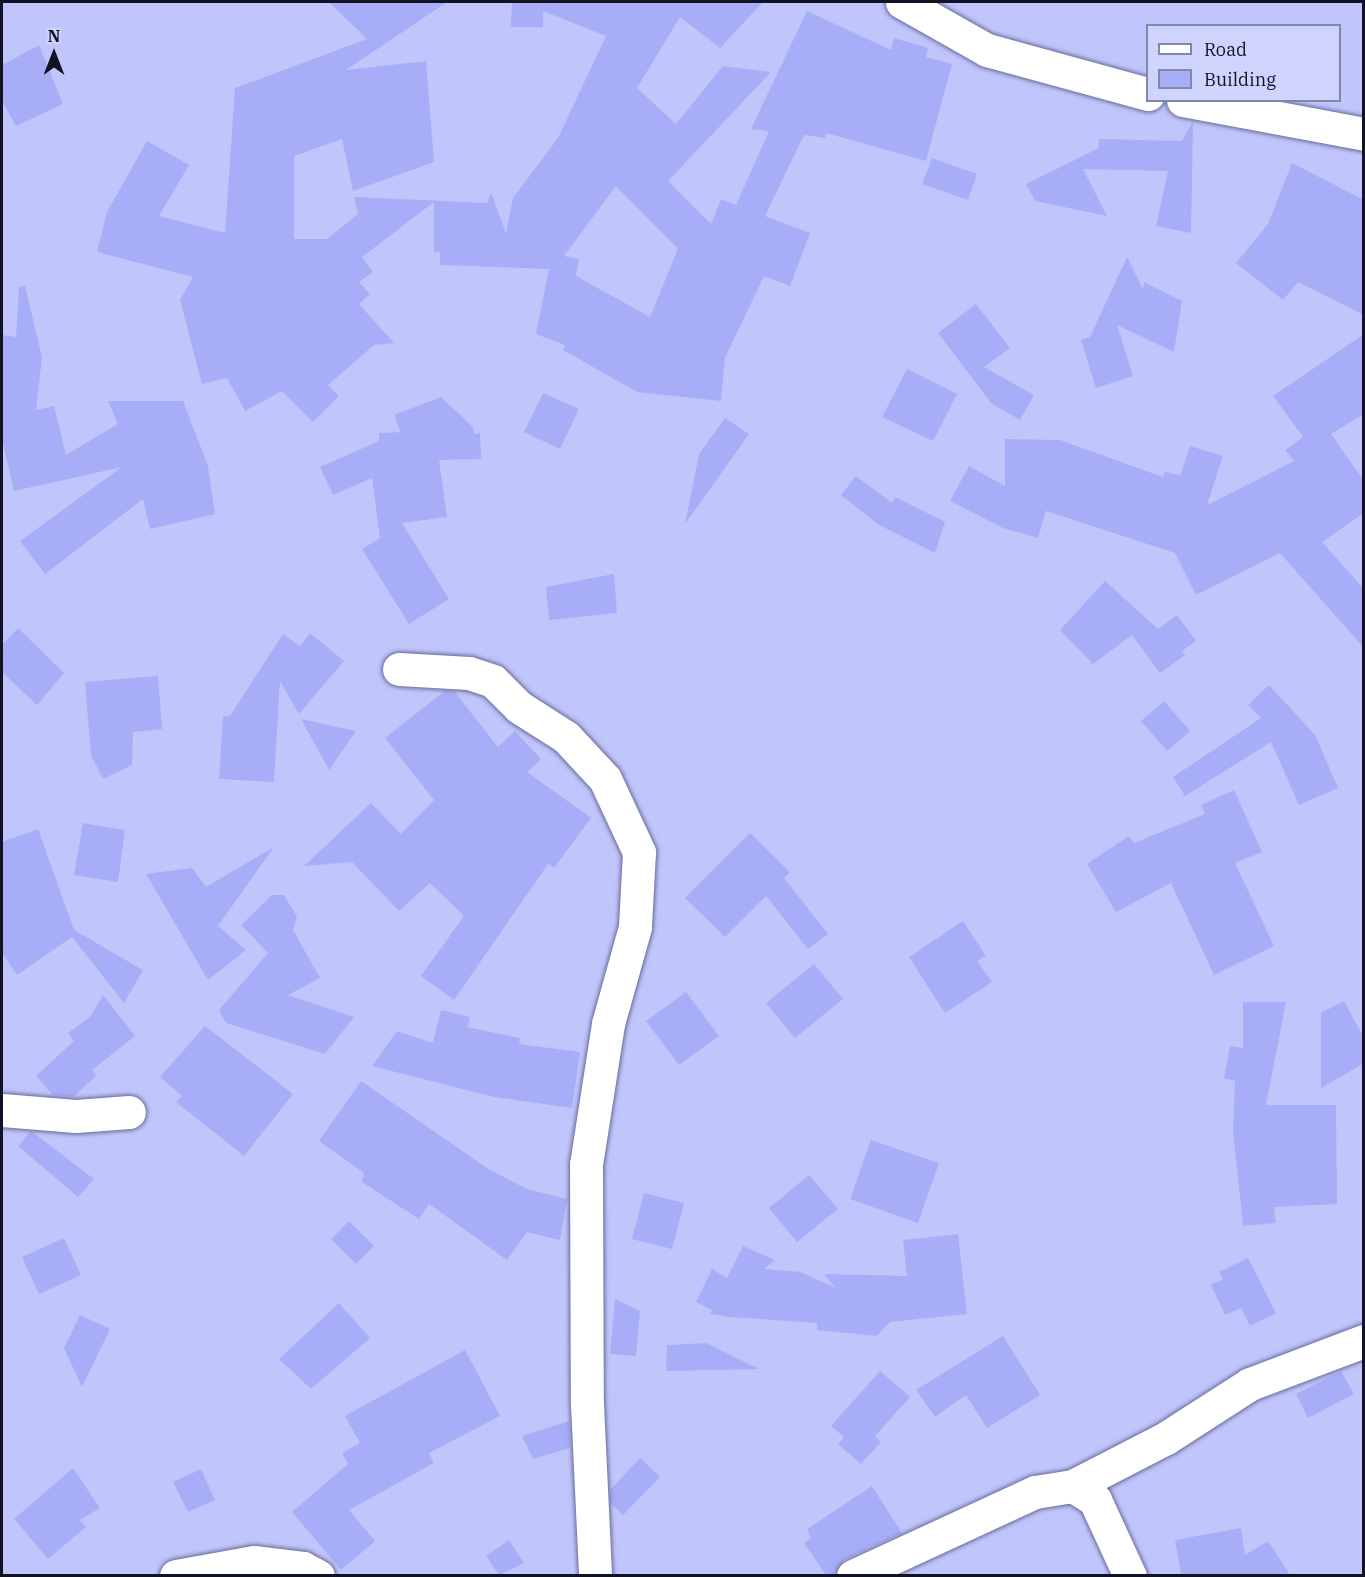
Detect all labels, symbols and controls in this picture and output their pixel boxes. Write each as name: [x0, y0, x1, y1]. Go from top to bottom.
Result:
north arrow: [24, 24, 84, 84]
legend: [1146, 24, 1341, 102]
text: N: [48, 26, 60, 46]
text: Road: [1204, 38, 1247, 61]
text: Building: [1204, 68, 1276, 91]

